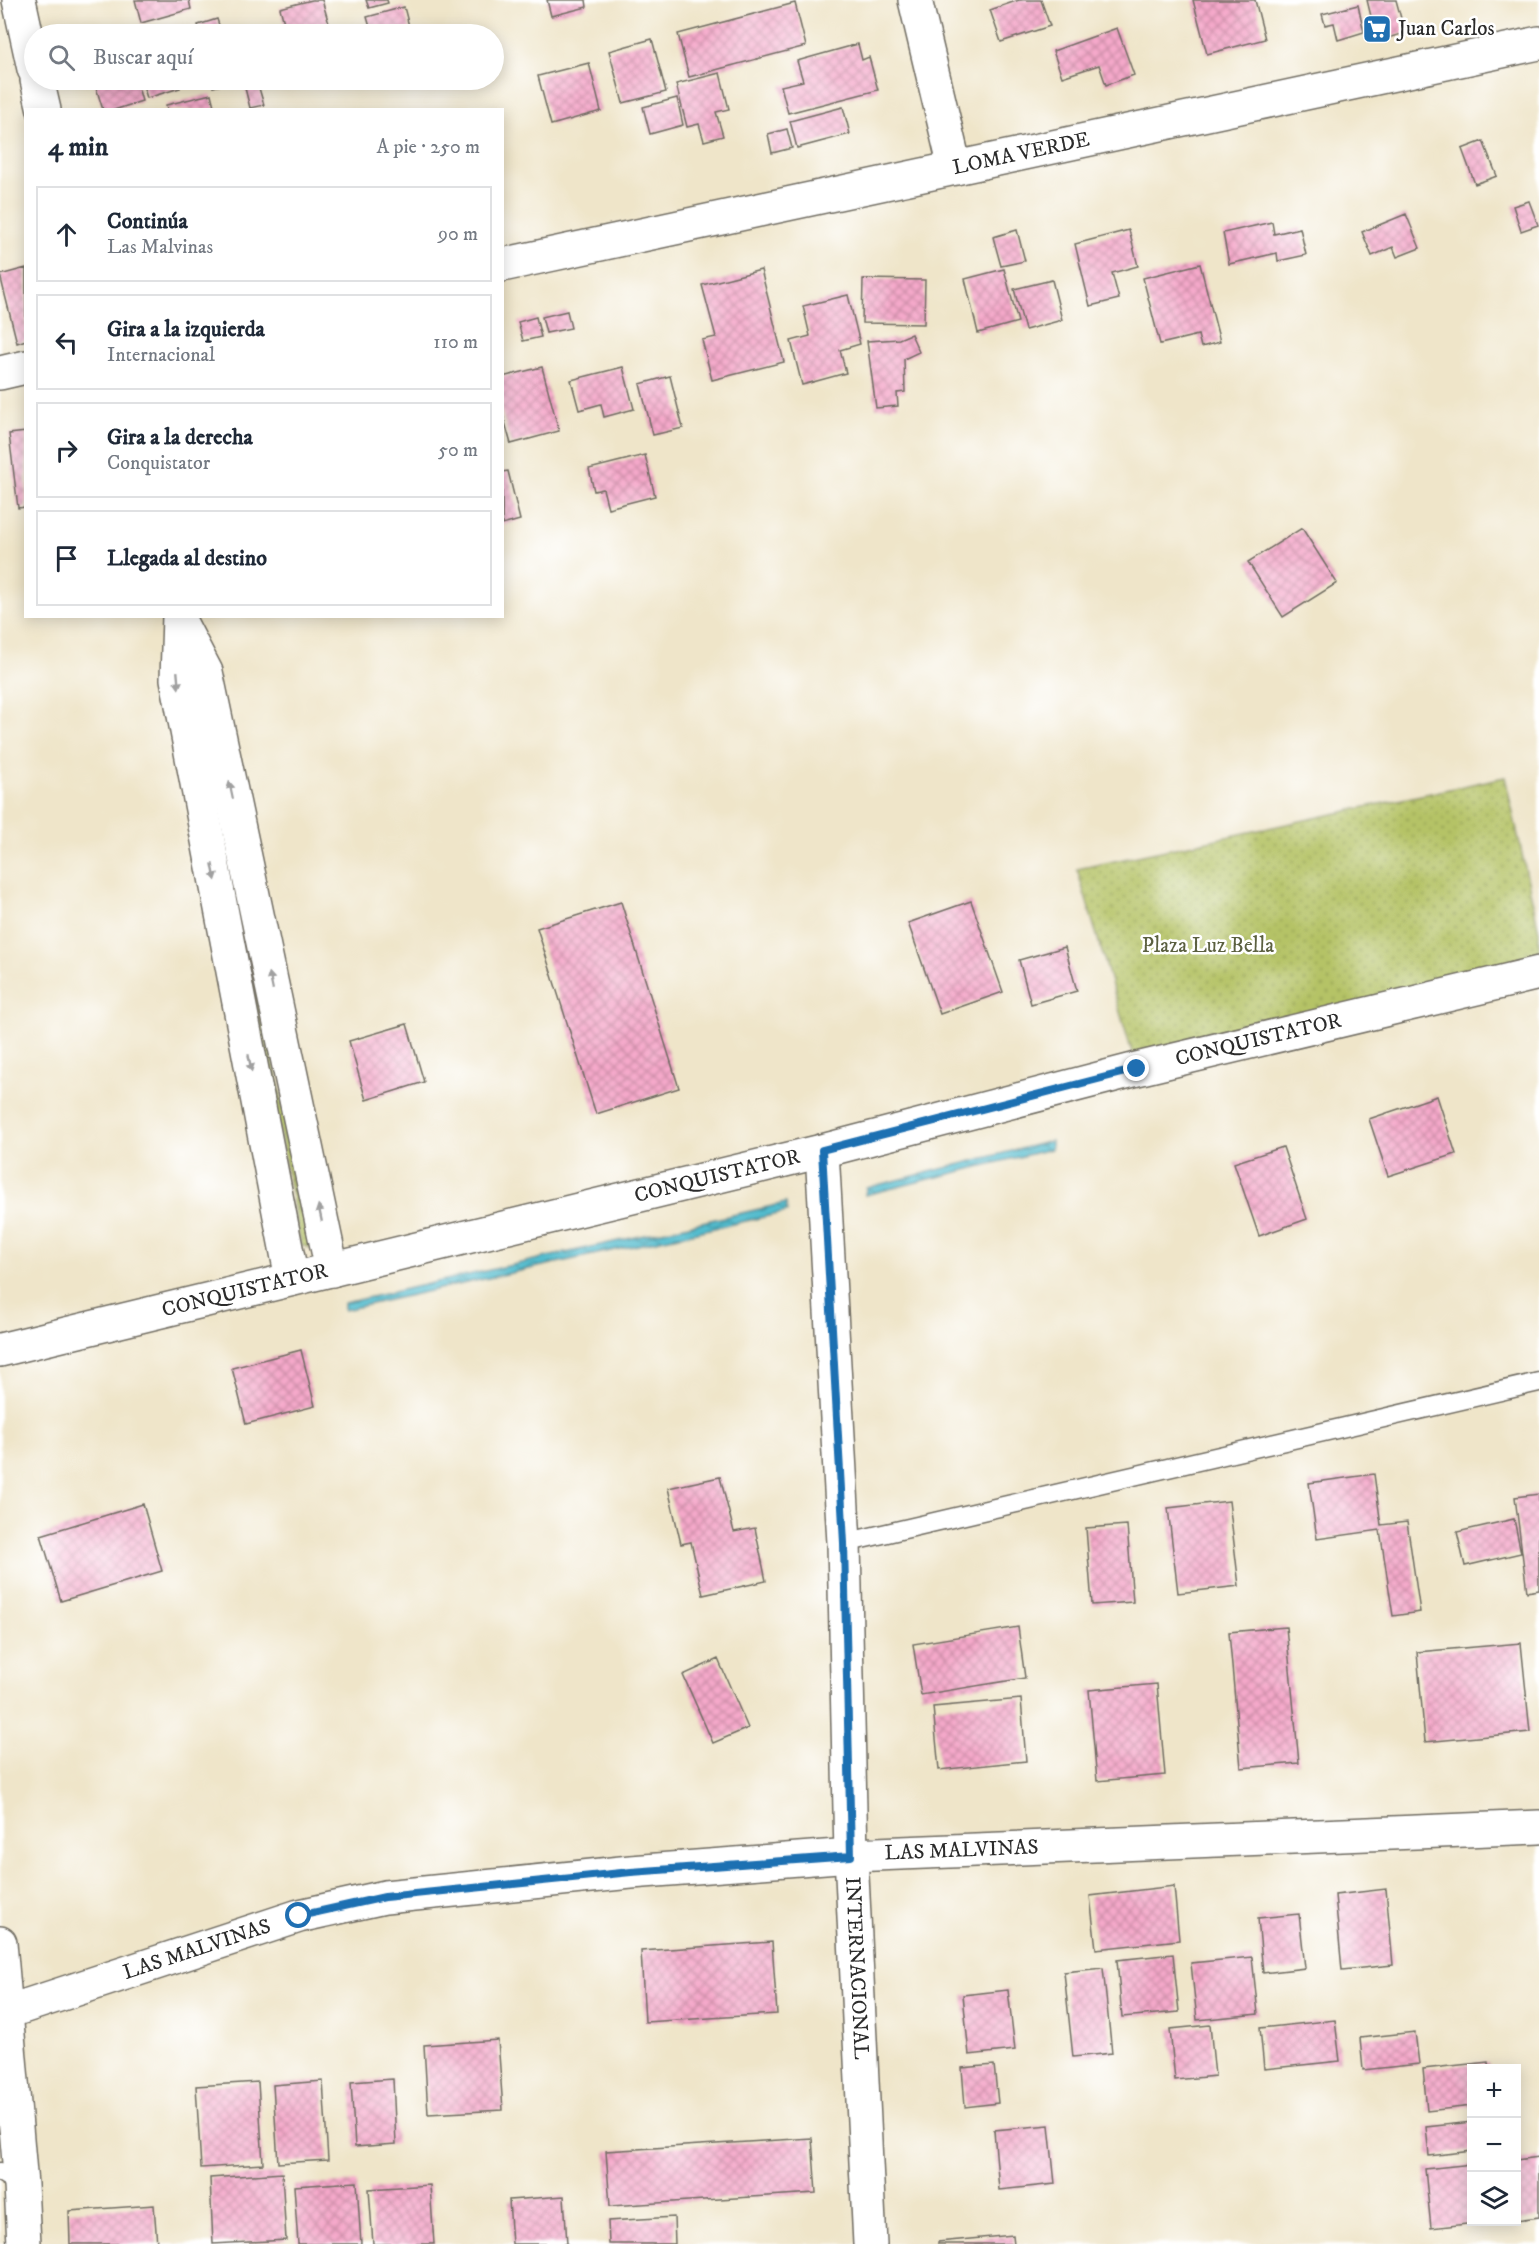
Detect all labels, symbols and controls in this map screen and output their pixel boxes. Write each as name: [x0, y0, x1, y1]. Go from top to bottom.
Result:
supermarket icon: Juan Carlos: [1361, 13, 1393, 45]
place label: Juan Carlos: [1396, 16, 1495, 42]
search box: [24, 24, 504, 90]
icon: search: [45, 41, 78, 74]
text: Buscar aquí: [93, 44, 193, 71]
street label: LOMA VERDE: [950, 127, 1092, 181]
text: 4 min: [48, 131, 108, 164]
text: A pie · 250 m: [376, 135, 480, 160]
text: Continúa: [107, 208, 188, 235]
icon: ahead: [50, 218, 83, 251]
text: 90 m: [438, 222, 478, 247]
text: Las Malvinas: [107, 235, 213, 260]
text: Gira a la izquierda: [107, 316, 265, 343]
icon: left: [50, 326, 83, 359]
text: 110 m: [433, 330, 478, 355]
text: Internacional: [107, 343, 215, 368]
text: Gira a la derecha: [107, 424, 253, 451]
icon: right: [50, 434, 83, 467]
text: 50 m: [438, 438, 478, 463]
text: Conquistator: [107, 451, 210, 476]
icon: arrive: [50, 542, 83, 575]
text: Llegada al destino: [107, 545, 267, 572]
one-way arrow: [174, 671, 183, 690]
one-way arrow: [225, 781, 235, 799]
one-way arrow: [210, 863, 219, 882]
park label: Plaza Luz Bella: [1142, 933, 1274, 959]
one-way arrow: [266, 971, 275, 990]
street label: CONQUISTATOR: [1173, 1008, 1344, 1072]
one-way arrow: [246, 1054, 255, 1073]
route end: [1123, 1055, 1149, 1081]
street label: CONQUISTATOR: [632, 1144, 803, 1209]
one-way arrow: [315, 1203, 324, 1222]
street label: CONQUISTATOR: [159, 1258, 331, 1323]
street label: LAS MALVINAS: [884, 1834, 1039, 1867]
street label: INTERNACIONAL: [839, 1876, 874, 2060]
route start: [285, 1902, 311, 1928]
street label: LAS MALVINAS: [120, 1913, 274, 1986]
map controls: [1467, 2064, 1521, 2226]
button: +: [1467, 2064, 1521, 2118]
button: −: [1467, 2118, 1521, 2172]
button: layers: [1467, 2172, 1521, 2226]

